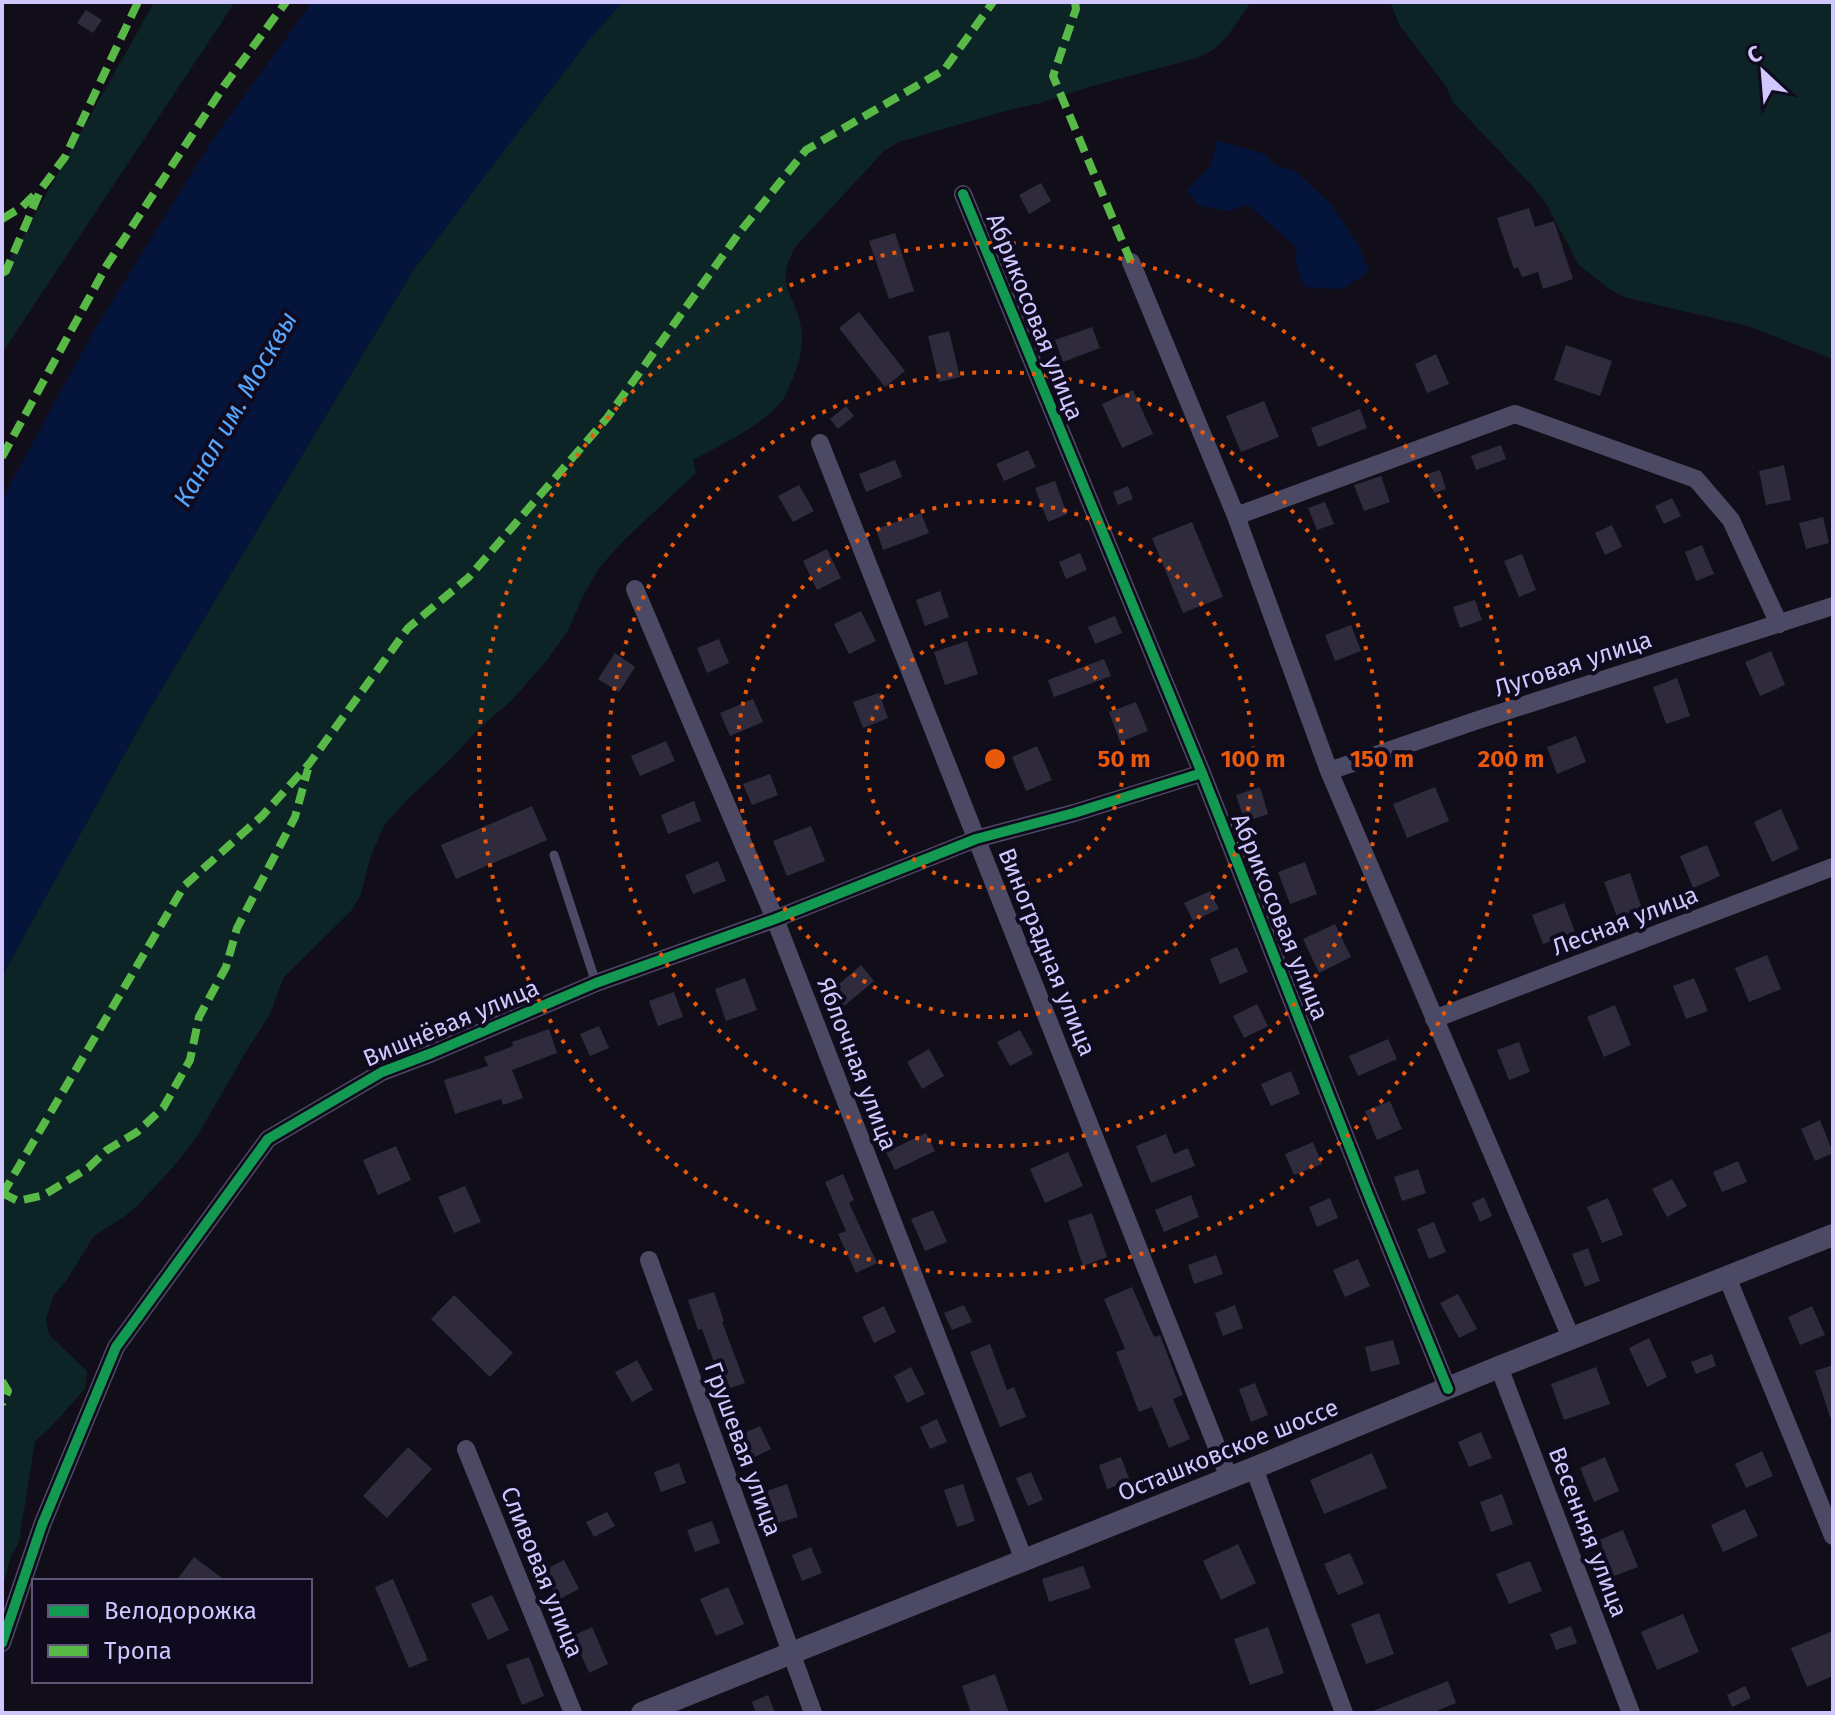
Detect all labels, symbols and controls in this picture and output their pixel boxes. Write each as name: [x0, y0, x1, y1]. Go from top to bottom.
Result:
north arrow: [1723, 32, 1803, 112]
text: С: [1743, 39, 1766, 69]
street label: Абрикосовая улица: [981, 210, 1089, 424]
water label: Канал им. Москвы: [167, 306, 304, 512]
street label: Луговая улица: [1491, 625, 1655, 703]
centre of rings: [981, 745, 1009, 773]
text: 50 m: [1098, 745, 1150, 773]
text: 100 m: [1220, 745, 1286, 773]
text: 150 m: [1350, 745, 1414, 773]
text: 200 m: [1478, 745, 1544, 773]
street label: Абрикосовая улица: [1226, 810, 1334, 1024]
street label: Виноградная улица: [992, 844, 1102, 1060]
street label: Лесная улица: [1548, 880, 1702, 962]
street label: Вишнёвая улица: [359, 973, 543, 1073]
street label: Яблочная улица: [811, 974, 903, 1154]
street label: Грушевая улица: [699, 1358, 787, 1540]
street label: Осташковское шоссе: [1114, 1393, 1342, 1507]
street label: Весенняя улица: [1543, 1443, 1633, 1621]
street label: Сливовая улица: [495, 1482, 589, 1662]
legend: [32, 1579, 312, 1683]
text: Велодорожка: [104, 1597, 257, 1625]
text: Тропа: [104, 1637, 172, 1665]

